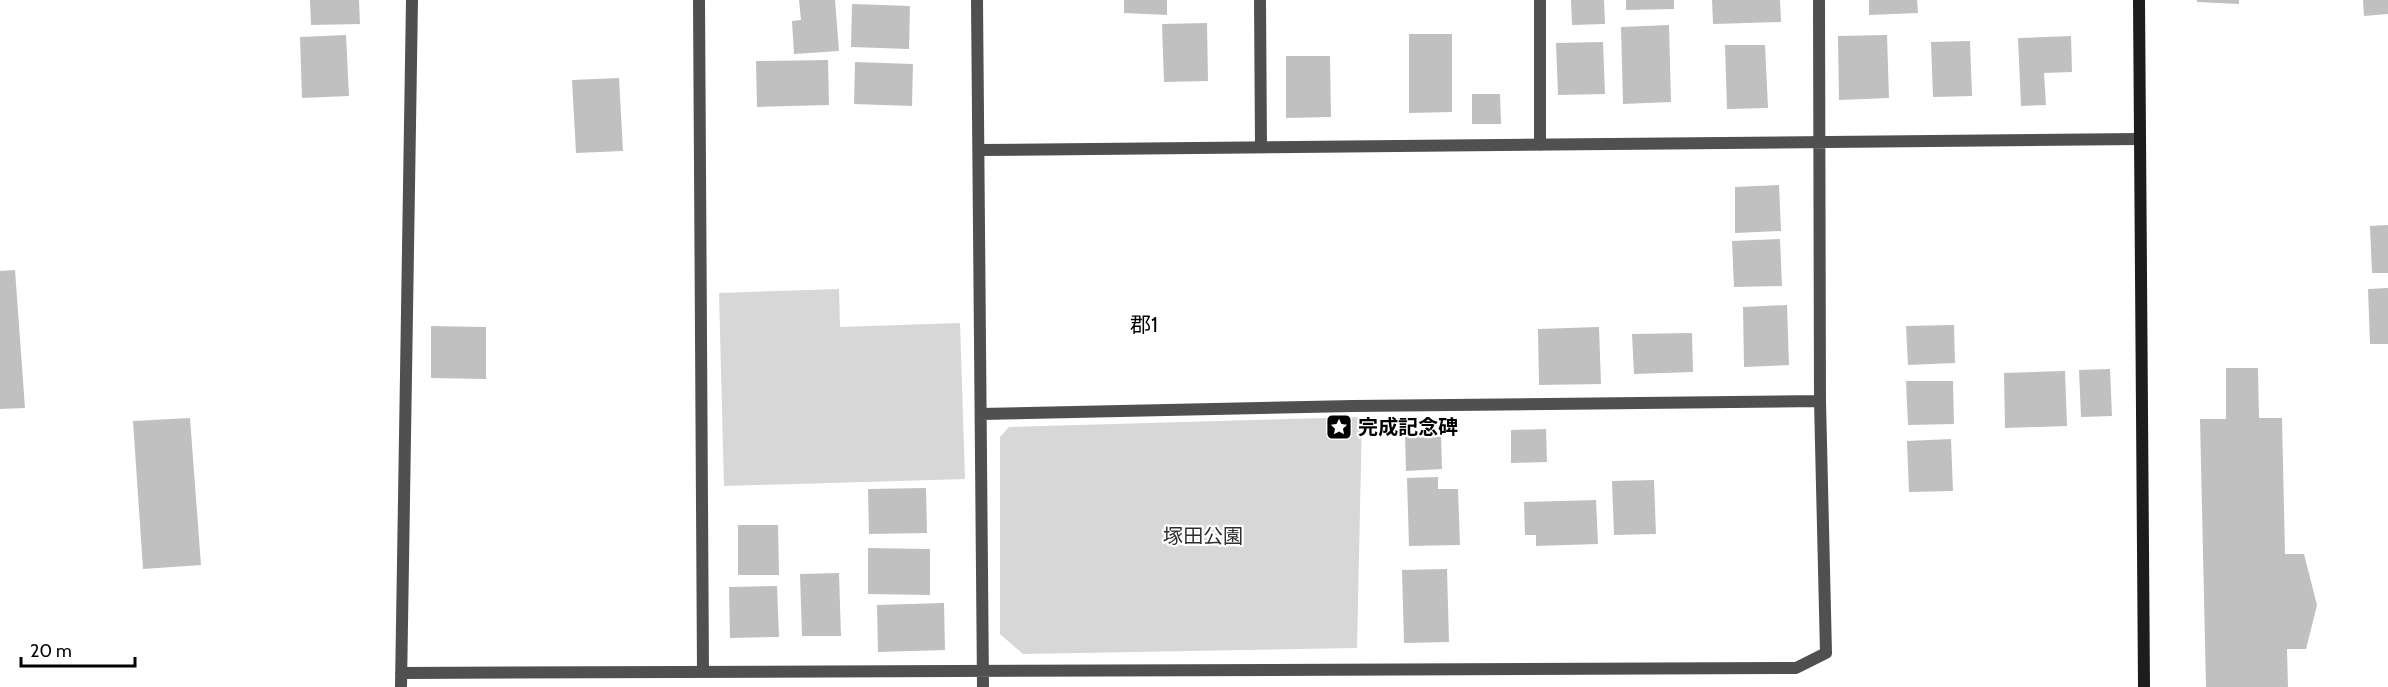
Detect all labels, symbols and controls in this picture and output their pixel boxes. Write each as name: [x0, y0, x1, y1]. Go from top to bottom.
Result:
district label: 郡1: [1130, 312, 1158, 337]
place icon: 完成記念碑: [1324, 412, 1354, 442]
place label: 完成記念碑: [1358, 415, 1458, 439]
park label: 塚田公園: [1163, 524, 1243, 548]
scale bar: [21, 630, 135, 668]
text: 20 m: [30, 640, 72, 662]

